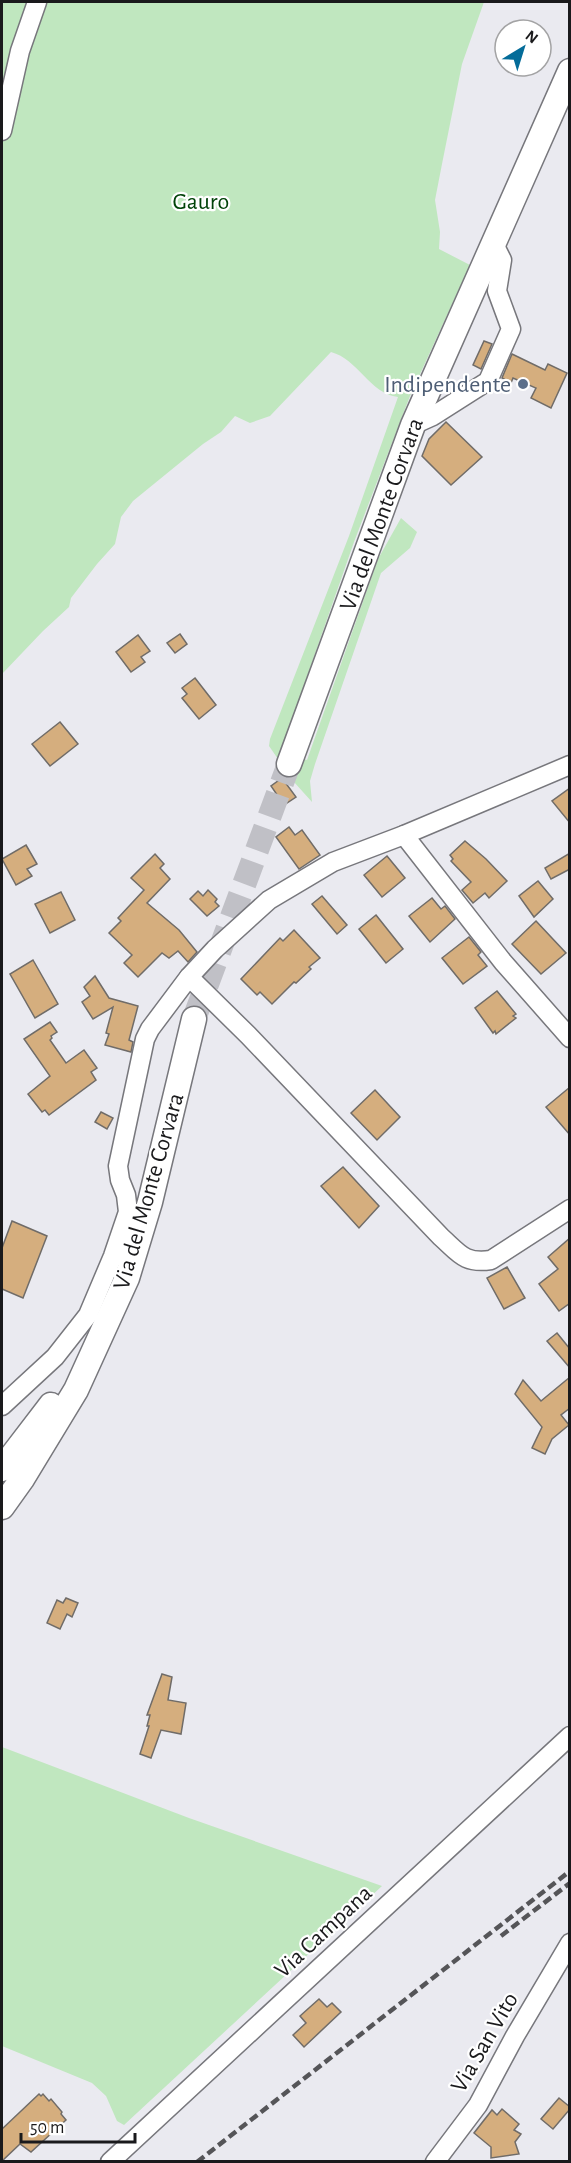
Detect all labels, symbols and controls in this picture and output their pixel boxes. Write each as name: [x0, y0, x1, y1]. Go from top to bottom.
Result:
north arrow: [493, 18, 553, 78]
text: N: [522, 27, 541, 47]
park label: Gauro: [173, 190, 229, 214]
place label: Indipendente: [384, 373, 511, 397]
marker: Indipendente: [516, 377, 530, 391]
street label: Via del Monte Corvara: [336, 415, 428, 614]
street label: Via del Monte Corvara: [109, 1090, 189, 1292]
street label: Via Campana: [270, 1881, 377, 1983]
street label: Via San Vito: [447, 1988, 523, 2097]
scale bar: [21, 2106, 135, 2144]
text: 50 m: [30, 2119, 64, 2137]

